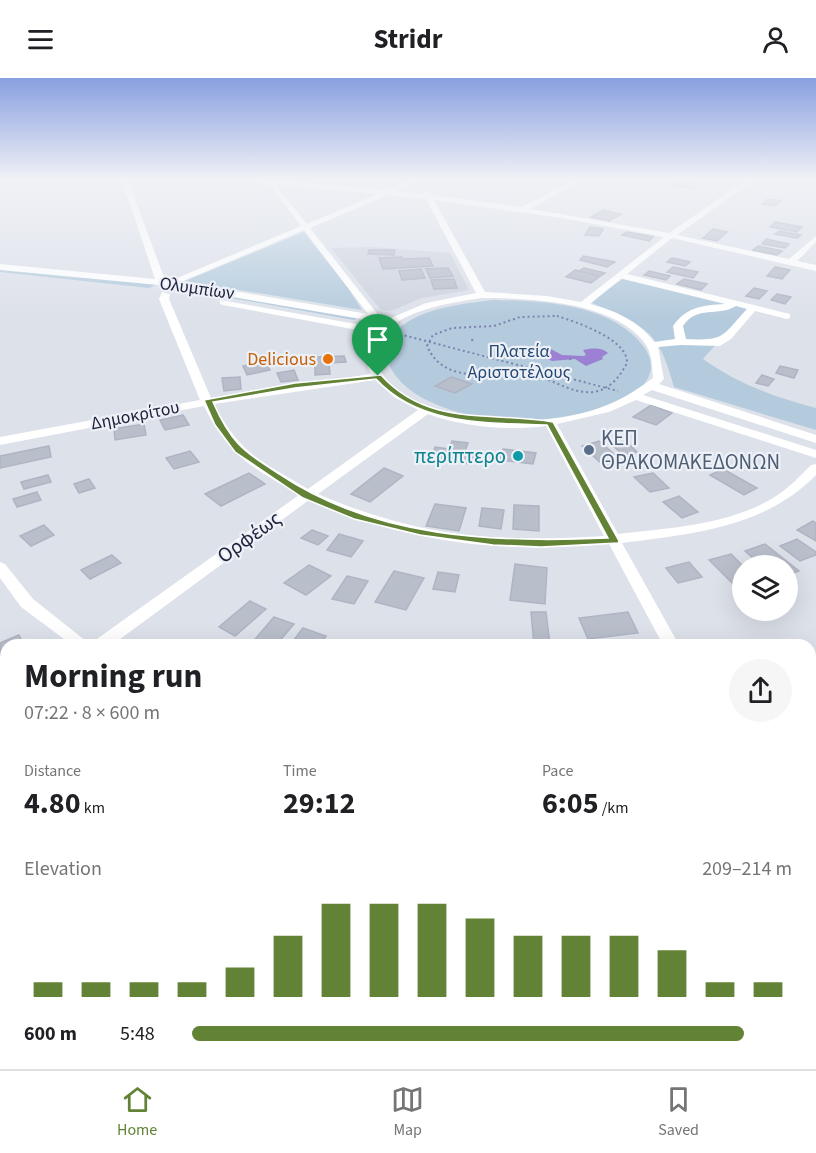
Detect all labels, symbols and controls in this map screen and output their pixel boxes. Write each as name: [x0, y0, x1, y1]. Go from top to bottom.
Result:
text: Stridr: [373, 20, 443, 59]
icon: menu: [24, 23, 57, 56]
icon: person: [759, 23, 792, 56]
street label: Ολυμπίων: [158, 271, 236, 306]
pin: [352, 314, 403, 376]
icon: arrive: [361, 323, 394, 356]
park label: Πλατεία Αριστοτέλους: [468, 339, 571, 385]
place label: Delicious: [247, 347, 316, 372]
marker: Delicious: [321, 352, 335, 366]
street label: Δημοκρίτου: [89, 395, 182, 436]
place label: ΚΕΠ ΘΡΑΚΟΜΑΚΕΔΟΝΩΝ: [601, 423, 780, 477]
place label: περίπτερο: [414, 441, 506, 471]
marker: ΚΕΠ ΘΡΑΚΟΜΑΚΕΔΟΝΩΝ: [582, 443, 596, 457]
marker: περίπτερο: [511, 449, 525, 463]
street label: Ορφέως: [211, 504, 287, 570]
map controls: [732, 555, 798, 621]
button: layers: [732, 555, 798, 621]
text: Morning run: [24, 653, 202, 700]
button: share: [729, 659, 792, 722]
text: 07:22 · 8 × 600 m: [24, 699, 160, 727]
text: Distance: [24, 760, 81, 782]
text: Time: [283, 760, 317, 782]
text: Pace: [542, 760, 573, 782]
text: 4.80: [24, 782, 81, 825]
text: 29:12: [283, 782, 355, 825]
text: 6:05: [542, 782, 599, 825]
text: km: [81, 797, 105, 819]
text: /km: [599, 797, 629, 819]
text: Elevation: [24, 855, 102, 883]
text: 209–214 m: [702, 855, 792, 883]
text: 600 m: [24, 1020, 77, 1048]
text: 5:48: [120, 1020, 155, 1048]
tab: Home: [117, 1083, 157, 1141]
tab: Map: [391, 1083, 424, 1141]
tab: Saved: [658, 1083, 699, 1141]

